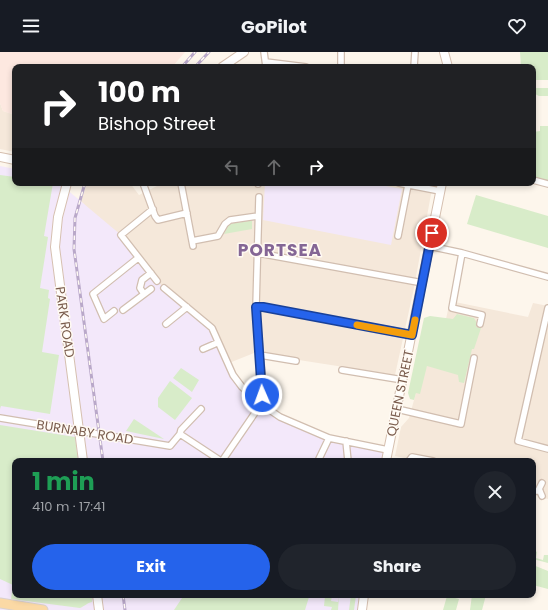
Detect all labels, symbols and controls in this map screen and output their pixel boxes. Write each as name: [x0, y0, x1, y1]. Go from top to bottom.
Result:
text: GoPilot: [241, 14, 307, 39]
icon: menu: [20, 15, 42, 37]
icon: heart: [506, 15, 528, 37]
text: 100 m: [98, 73, 181, 112]
icon: right: [32, 80, 84, 132]
text: Bishop Street: [98, 111, 216, 136]
icon: left: [221, 156, 243, 178]
icon: ahead: [263, 156, 285, 178]
icon: right: [305, 156, 327, 178]
pin: [415, 216, 449, 250]
icon: arrive: [421, 222, 443, 244]
district label: PORTSEA: [238, 238, 322, 262]
street label: PARK ROAD: [51, 285, 79, 359]
street label: QUEEN STREET: [382, 348, 418, 438]
position arrow: [241, 374, 283, 416]
street label: BURNABY ROAD: [35, 415, 135, 449]
text: 1 min: [32, 465, 95, 498]
button: close: [474, 471, 516, 513]
text: 410 m · 17:41: [32, 497, 105, 516]
button: Exit: [32, 544, 270, 590]
button: Share: [278, 544, 516, 590]

